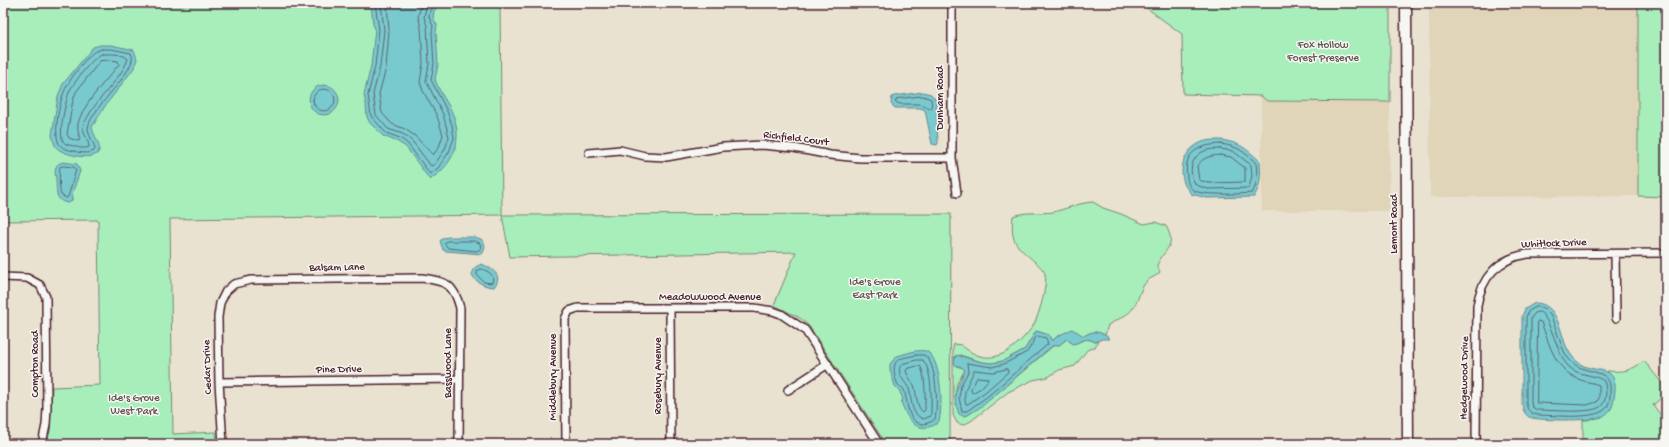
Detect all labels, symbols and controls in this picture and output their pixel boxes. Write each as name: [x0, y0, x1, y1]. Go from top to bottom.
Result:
park label: Fox Hollow Forest Preserve: [1286, 40, 1359, 65]
street label: Dunham Road: [935, 64, 947, 131]
street label: Richfield Court: [763, 128, 831, 149]
street label: Lemont Road: [1389, 193, 1401, 254]
street label: Whitlock Drive: [1521, 237, 1587, 251]
street label: Balsam Lane: [308, 262, 365, 275]
park label: Ide's Grove East Park: [849, 277, 901, 302]
street label: Meadowwood Avenue: [659, 292, 761, 304]
street label: Basswood Lane: [443, 328, 455, 399]
street label: Compton Road: [30, 329, 42, 397]
street label: Middlebury Avenue: [548, 333, 560, 420]
street label: Hedgewood Drive: [1458, 336, 1472, 420]
street label: Rosebury Avenue: [653, 337, 665, 415]
street label: Cedar Drive: [201, 339, 215, 395]
street label: Pine Drive: [315, 364, 362, 376]
park label: Ide's Grove West Park: [108, 393, 160, 418]

